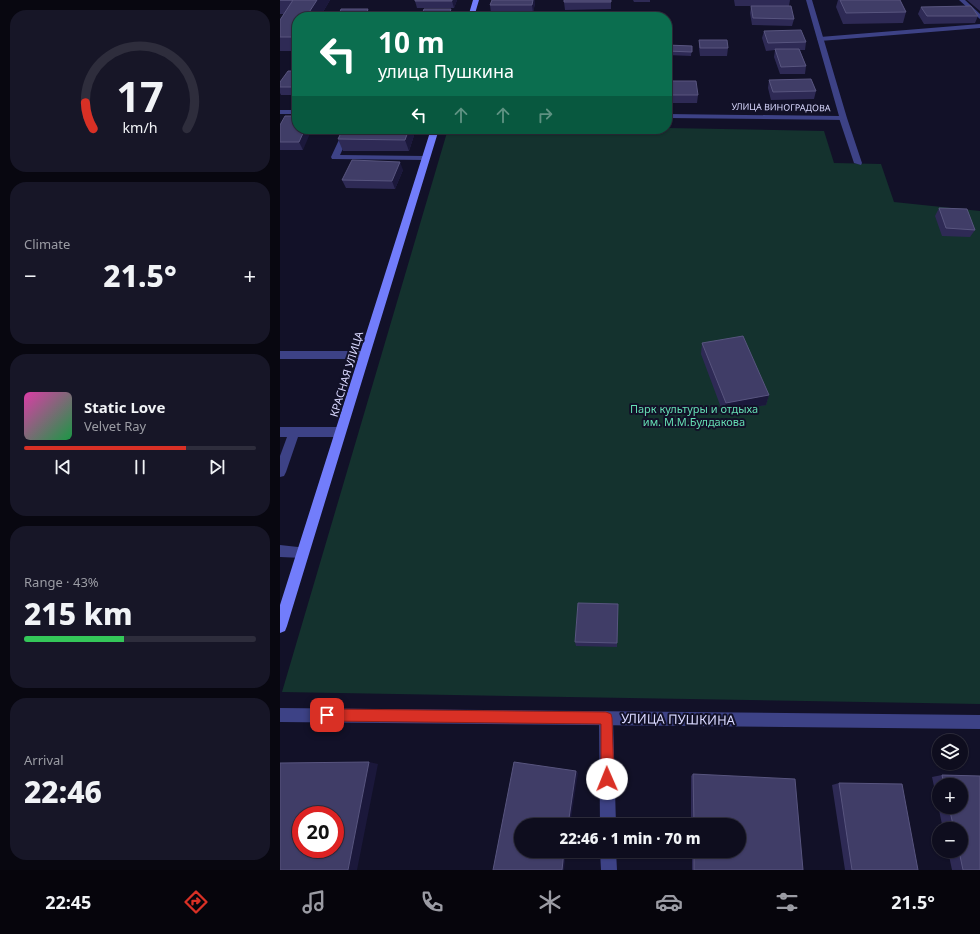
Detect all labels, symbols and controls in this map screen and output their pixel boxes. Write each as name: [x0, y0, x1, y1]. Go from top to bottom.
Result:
text: 10 m: [378, 23, 445, 61]
icon: left: [312, 28, 364, 80]
text: улица Пушкина: [378, 59, 514, 83]
text: 17: [116, 68, 164, 124]
street label: УЛИЦА ВИНОГРАДОВА: [731, 100, 831, 114]
icon: left: [408, 104, 430, 126]
icon: ahead: [450, 104, 472, 126]
icon: ahead: [492, 104, 514, 126]
icon: right: [534, 104, 556, 126]
text: km/h: [122, 118, 158, 137]
text: Climate: [24, 235, 70, 253]
text: 21.5°: [103, 255, 177, 296]
text: −: [24, 260, 37, 290]
text: +: [243, 260, 256, 290]
street label: КРАСНАЯ УЛИЦА: [326, 328, 366, 419]
text: Static Love: [84, 397, 165, 417]
park label: Парк культуры и отдыха им. М.М.Булдакова: [630, 401, 758, 429]
text: Velvet Ray: [84, 417, 146, 435]
icon: previous: [52, 456, 74, 478]
icon: pause: [129, 456, 151, 478]
icon: next: [206, 456, 228, 478]
text: Range · 43%: [24, 573, 99, 591]
text: 215 km: [24, 593, 133, 634]
pin: [310, 698, 344, 732]
icon: arrive: [316, 704, 338, 726]
street label: УЛИЦА ПУШКИНА: [621, 709, 736, 729]
map controls: [932, 734, 968, 858]
button: layers: [932, 734, 968, 770]
text: Arrival: [24, 751, 64, 769]
position arrow: [586, 758, 628, 800]
text: 22:46: [24, 771, 102, 812]
button: +: [932, 778, 968, 814]
speed limit sign: 20: [292, 806, 344, 858]
button: −: [932, 822, 968, 858]
text: 22:46 · 1 min · 70 m: [559, 828, 701, 848]
icon: directions: [182, 888, 210, 916]
icon: music: [300, 888, 328, 916]
icon: phone: [418, 888, 446, 916]
icon: climate: [536, 888, 564, 916]
icon: car: [655, 888, 683, 916]
icon: filters: [773, 888, 801, 916]
text: 22:45: [45, 890, 91, 914]
text: 21.5°: [891, 890, 935, 914]

